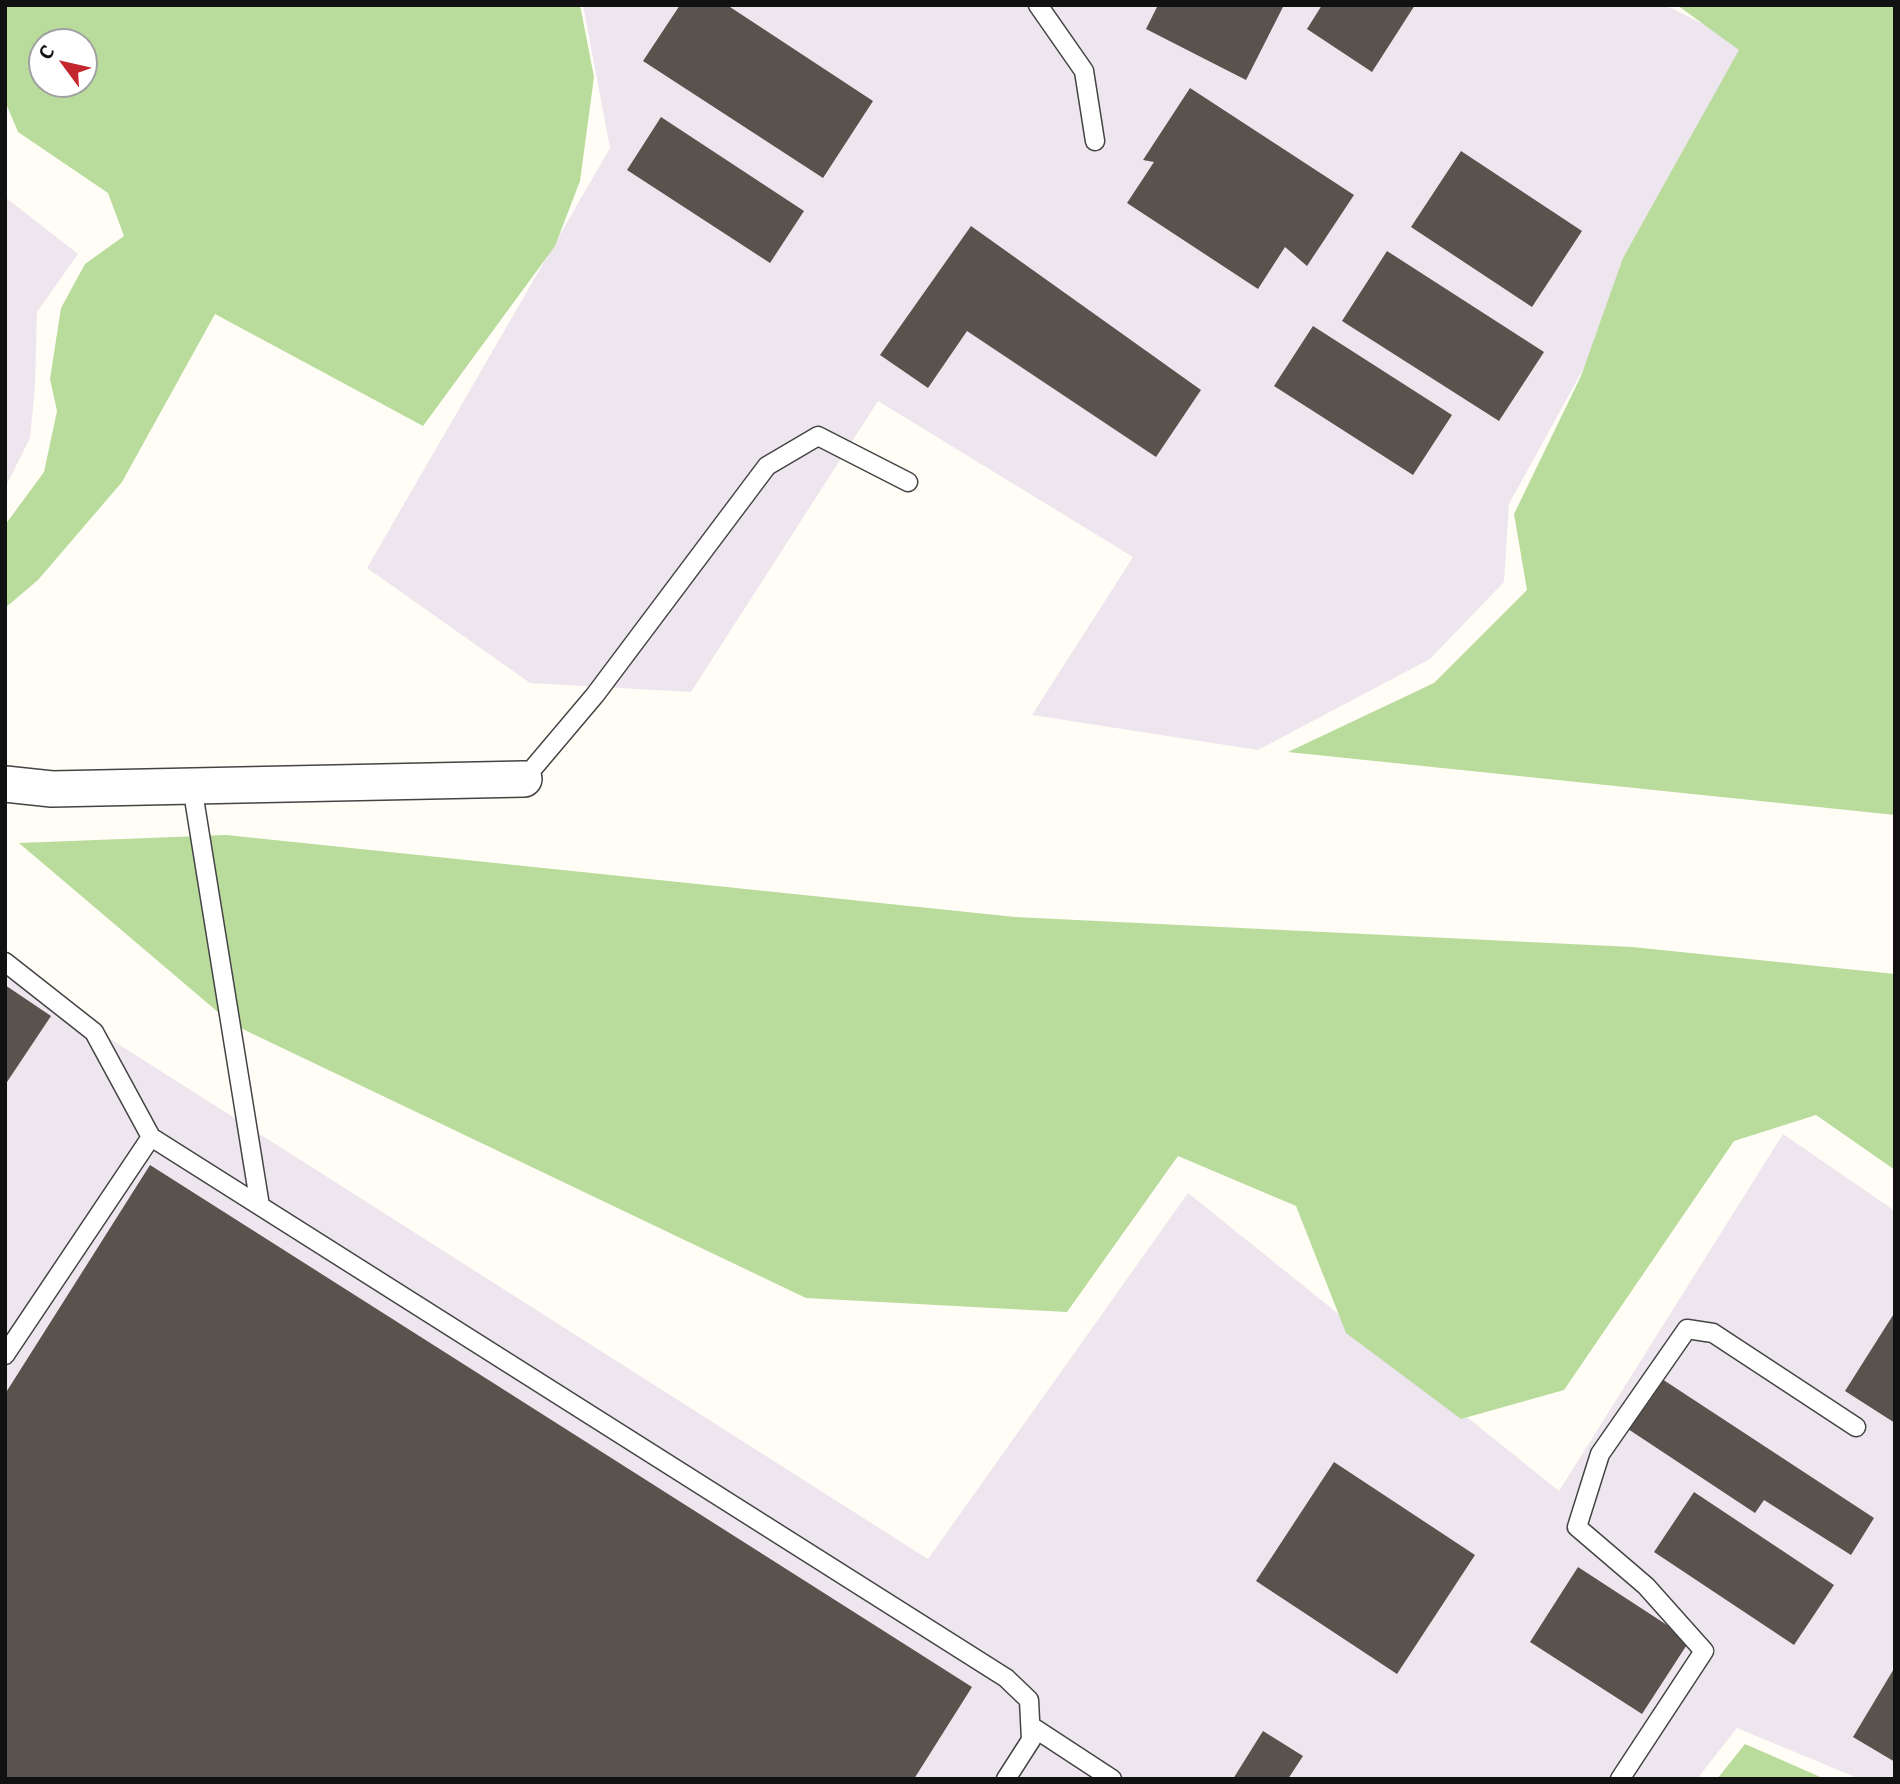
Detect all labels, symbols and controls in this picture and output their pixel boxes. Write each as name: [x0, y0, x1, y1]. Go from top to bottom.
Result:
north arrow: [28, 28, 98, 98]
text: С: [34, 41, 60, 64]

